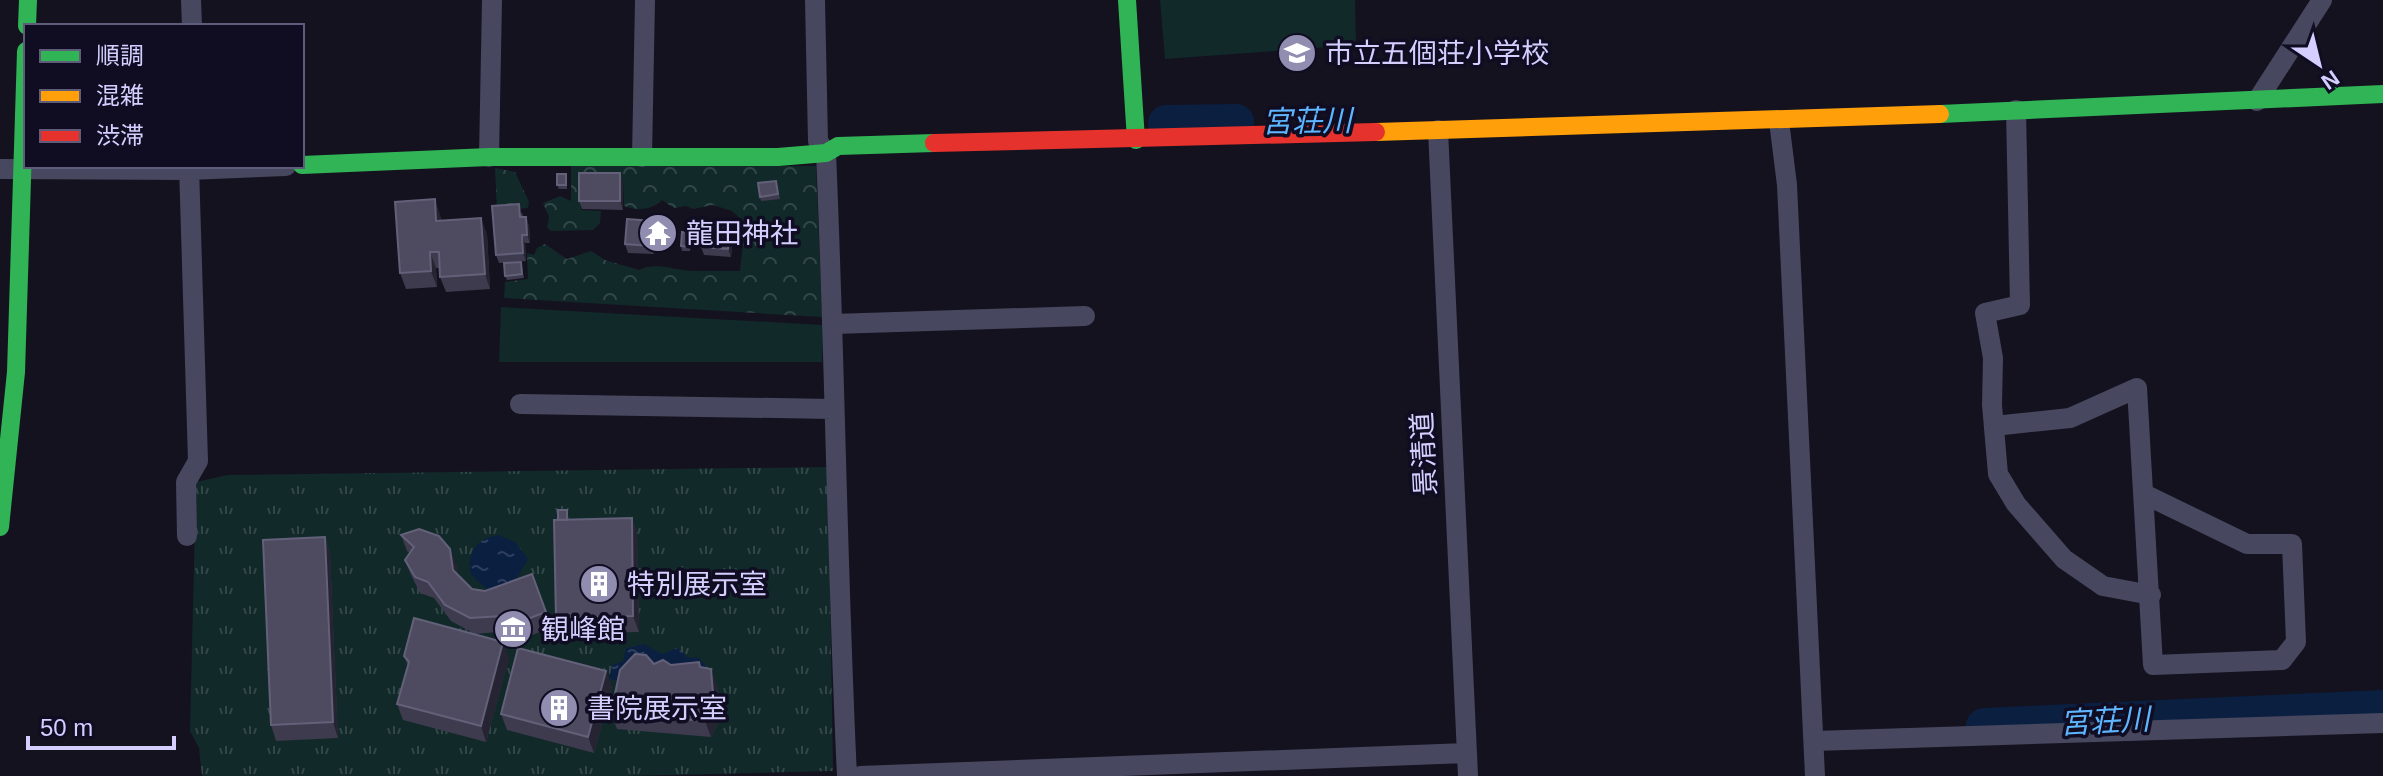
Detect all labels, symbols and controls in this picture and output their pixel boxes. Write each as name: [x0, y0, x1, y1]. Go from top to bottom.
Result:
legend: [24, 24, 304, 168]
north arrow: [2279, 24, 2359, 104]
school or university icon: 市立五個荘小学校: [1276, 32, 1318, 74]
place label: 市立五個荘小学校: [1325, 38, 1549, 69]
text: 順調: [96, 42, 144, 69]
text: N: [2317, 65, 2344, 95]
text: 混雑: [96, 82, 144, 109]
water label: 宮荘川: [1262, 104, 1355, 138]
text: 渋滞: [96, 122, 144, 149]
temple icon: 龍田神社: [637, 212, 679, 254]
place label: 龍田神社: [686, 218, 798, 249]
street label: 景清道: [1406, 411, 1442, 497]
building icon: 特別展示室: [578, 563, 620, 605]
place label: 特別展示室: [627, 569, 767, 600]
museum icon: 観峰館: [492, 608, 534, 650]
place label: 観峰館: [541, 614, 625, 645]
building icon: 書院展示室: [538, 687, 580, 729]
place label: 書院展示室: [587, 693, 727, 724]
scale bar: [28, 700, 174, 750]
water label: 宮荘川: [2059, 702, 2154, 740]
text: 50 m: [40, 714, 93, 741]

